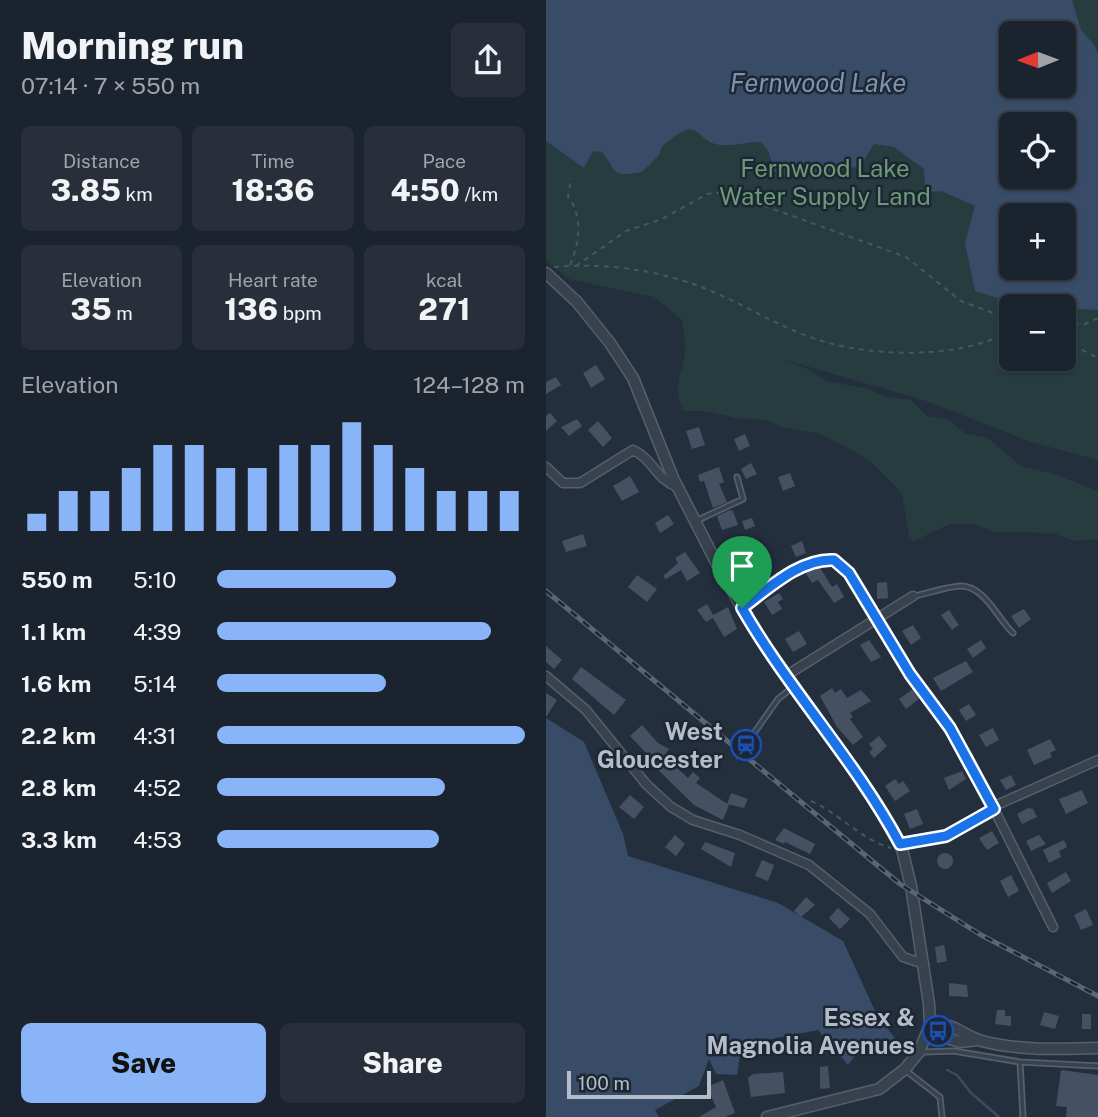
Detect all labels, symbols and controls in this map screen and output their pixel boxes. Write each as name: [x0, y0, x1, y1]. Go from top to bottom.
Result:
north arrow: [999, 21, 1076, 98]
map controls: [999, 21, 1076, 371]
text: Morning run: [21, 23, 244, 68]
button: share: [451, 23, 525, 97]
water label: Fernwood Lake: [730, 67, 906, 98]
text: 07:14 · 7 × 550 m: [21, 72, 200, 99]
button: locate: [999, 112, 1076, 189]
text: Distance: [63, 150, 140, 172]
text: Time: [251, 150, 295, 172]
text: Pace: [423, 150, 466, 172]
park label: Fernwood Lake Water Supply Land: [719, 154, 931, 210]
text: 3.85: [51, 172, 121, 208]
text: 18:36: [232, 172, 314, 208]
text: 4:50: [390, 172, 460, 208]
text: km: [121, 183, 153, 205]
text: /km: [460, 183, 498, 205]
button: +: [999, 203, 1076, 280]
text: Elevation: [61, 269, 142, 291]
text: Heart rate: [228, 269, 318, 291]
text: kcal: [426, 269, 463, 291]
text: 35: [71, 291, 112, 327]
text: 136: [224, 291, 278, 327]
text: 271: [418, 291, 470, 327]
button: −: [999, 294, 1076, 371]
text: m: [112, 302, 133, 324]
text: bpm: [278, 302, 322, 324]
text: Elevation: [21, 371, 119, 398]
text: 124–128 m: [413, 371, 525, 398]
pin: [712, 536, 772, 608]
icon: arrive: [723, 547, 761, 585]
text: 550 m: [21, 566, 93, 593]
text: 5:10: [133, 566, 176, 593]
text: 1.1 km: [21, 618, 86, 645]
text: 4:39: [133, 618, 181, 645]
text: 1.6 km: [21, 670, 91, 697]
text: 5:14: [133, 670, 177, 697]
place label: West Gloucester: [597, 717, 723, 773]
text: 2.2 km: [21, 722, 96, 749]
text: 4:31: [133, 722, 177, 749]
station icon: West Gloucester: [729, 728, 763, 762]
text: 2.8 km: [21, 774, 96, 801]
text: 4:52: [133, 774, 181, 801]
text: 3.3 km: [21, 826, 97, 853]
text: 4:53: [133, 826, 182, 853]
place label: Essex & Magnolia Avenues: [706, 1003, 915, 1059]
bus stop icon: Essex & Magnolia Avenues: [921, 1014, 955, 1048]
button: Save: [21, 1023, 266, 1103]
button: Share: [280, 1023, 525, 1103]
scale bar: [567, 1068, 710, 1100]
text: 100 m: [578, 1072, 630, 1094]

